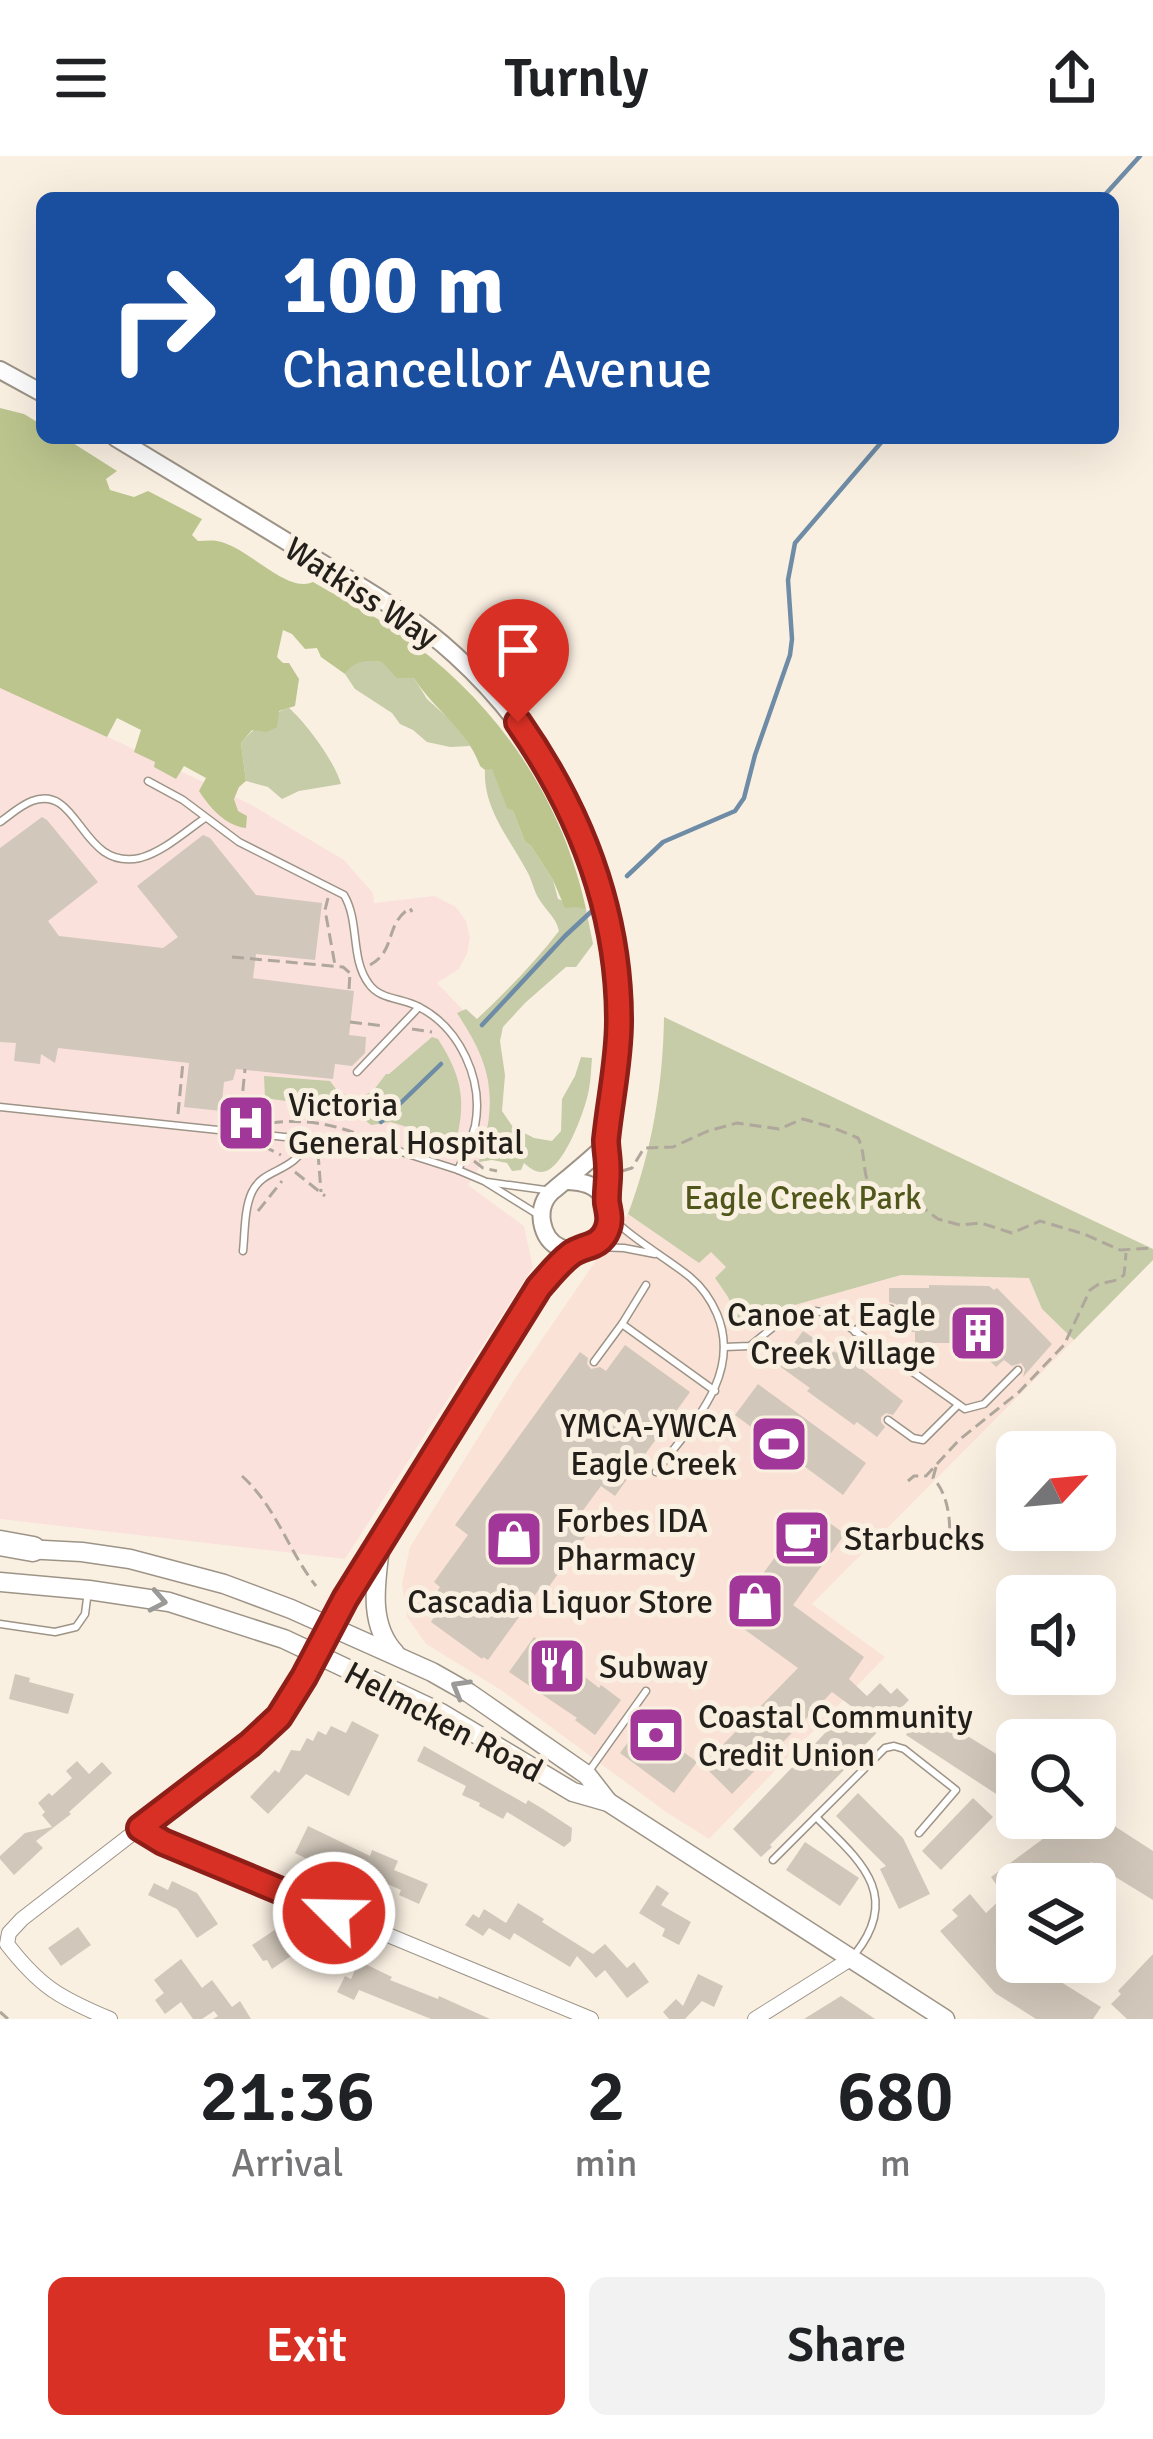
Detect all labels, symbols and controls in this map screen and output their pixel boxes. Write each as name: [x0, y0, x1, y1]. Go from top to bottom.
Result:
icon: menu: [48, 45, 114, 111]
text: Turnly: [504, 45, 649, 112]
icon: share: [1039, 45, 1105, 111]
text: 100 m: [282, 233, 504, 337]
icon: right: [84, 240, 240, 396]
text: Chancellor Avenue: [282, 336, 712, 403]
street label: Watkiss Way: [277, 528, 446, 658]
pin: [467, 599, 569, 722]
icon: arrive: [485, 617, 551, 683]
place label: Victoria General Hospital: [288, 1085, 524, 1164]
hospital icon: Victoria General Hospital: [215, 1092, 277, 1154]
park label: Eagle Creek Park: [684, 1178, 922, 1219]
place label: Canoe at Eagle Creek Village: [727, 1295, 936, 1374]
building icon: Canoe at Eagle Creek Village: [947, 1302, 1009, 1364]
place label: YMCA-YWCA Eagle Creek: [560, 1406, 737, 1485]
sports icon: YMCA-YWCA Eagle Creek: [748, 1413, 810, 1475]
north arrow: [996, 1431, 1116, 1551]
map controls: [996, 1431, 1116, 1983]
place label: Forbes IDA Pharmacy: [556, 1501, 708, 1580]
cafe icon: Starbucks: [771, 1507, 833, 1569]
shop icon: Forbes IDA Pharmacy: [483, 1508, 545, 1570]
place label: Starbucks: [844, 1519, 985, 1560]
shop icon: Cascadia Liquor Store: [724, 1570, 786, 1632]
button: sound: [996, 1575, 1116, 1695]
place label: Cascadia Liquor Store: [407, 1582, 713, 1623]
one-way arrow: [147, 1587, 167, 1613]
restaurant icon: Subway: [526, 1635, 588, 1697]
place label: Subway: [599, 1647, 709, 1688]
street label: Helmcken Road: [337, 1653, 549, 1792]
one-way arrow: [451, 1680, 473, 1703]
place label: Coastal Community Credit Union: [698, 1697, 973, 1776]
bank icon: Coastal Community Credit Union: [625, 1704, 687, 1766]
button: search: [996, 1719, 1116, 1839]
position arrow: [271, 1850, 397, 1976]
button: layers: [996, 1863, 1116, 1983]
text: 21:36: [199, 2052, 375, 2141]
text: 2: [587, 2052, 626, 2141]
text: 680: [837, 2052, 954, 2141]
text: Arrival: [231, 2139, 343, 2187]
text: min: [575, 2139, 638, 2187]
text: m: [880, 2139, 911, 2187]
button: Exit: [48, 2277, 565, 2415]
button: Share: [589, 2277, 1105, 2415]

